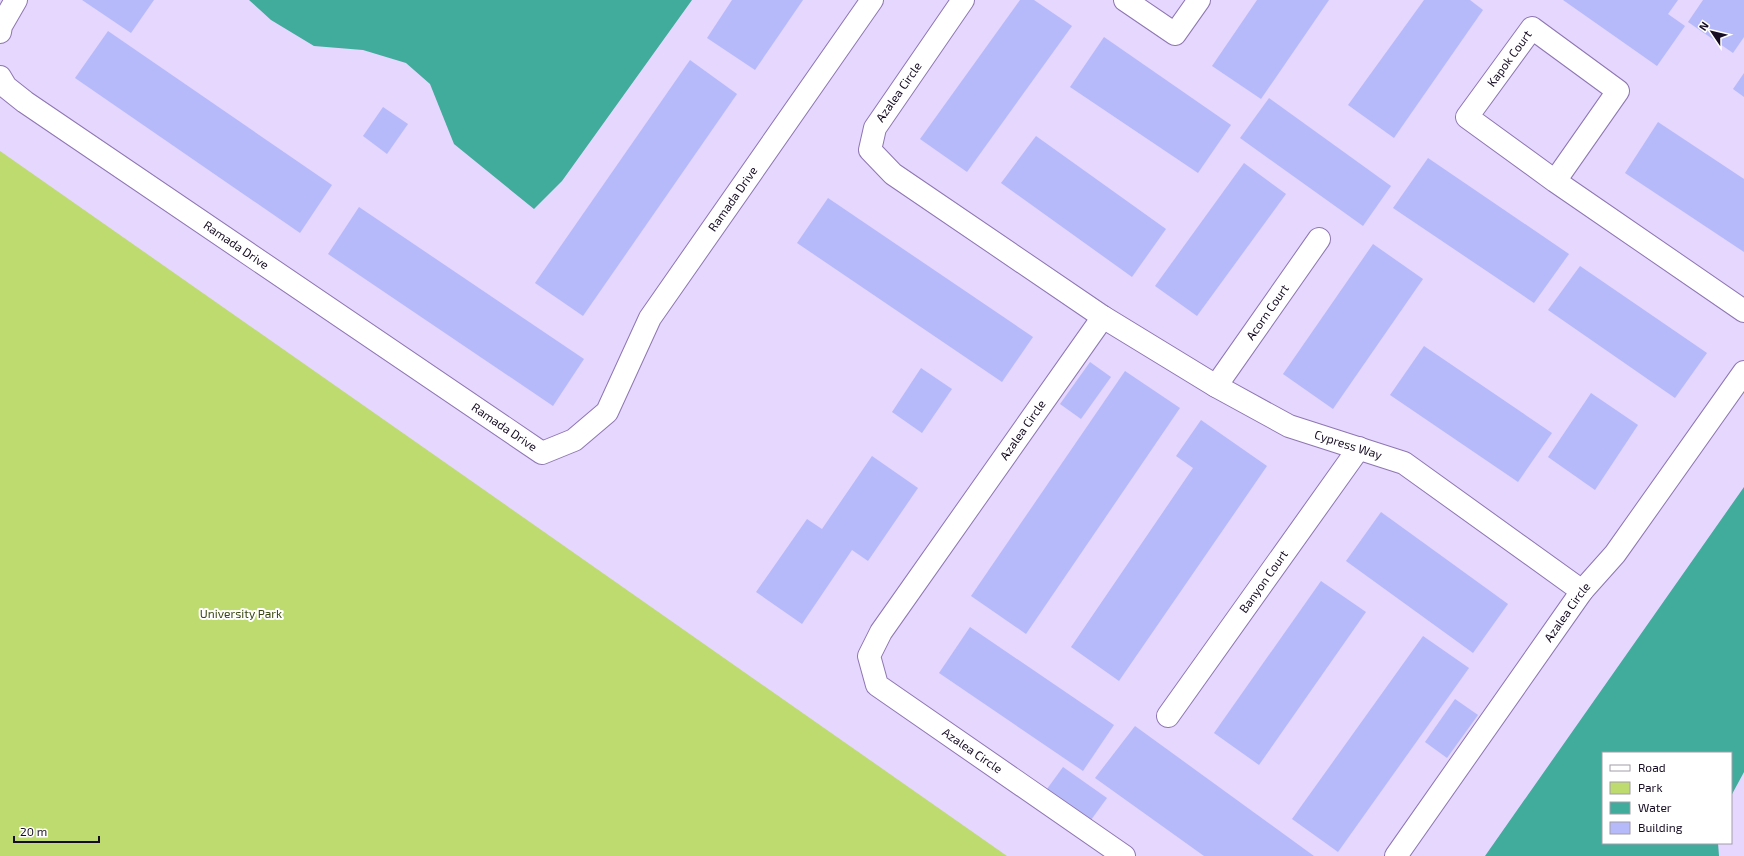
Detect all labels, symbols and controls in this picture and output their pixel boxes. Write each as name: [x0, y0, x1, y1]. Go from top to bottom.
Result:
north arrow: [1692, 12, 1732, 52]
text: N: [1696, 19, 1711, 33]
street label: Kapok Court: [1484, 27, 1534, 89]
street label: Azalea Circle: [872, 59, 924, 124]
street label: Ramada Drive: [705, 163, 760, 234]
street label: Ramada Drive: [201, 217, 272, 272]
street label: Acorn Court: [1243, 281, 1291, 342]
street label: Azalea Circle: [996, 397, 1048, 462]
street label: Ramada Drive: [469, 399, 540, 454]
street label: Cypress Way: [1313, 427, 1385, 462]
street label: Banyon Court: [1236, 547, 1290, 615]
street label: Azalea Circle: [1541, 579, 1593, 644]
park label: University Park: [200, 606, 282, 620]
street label: Azalea Circle: [940, 724, 1005, 776]
legend: [1602, 752, 1732, 844]
text: Road: [1638, 760, 1666, 774]
text: Park: [1638, 780, 1663, 794]
text: Water: [1638, 800, 1672, 814]
scale bar: [14, 818, 99, 844]
text: Building: [1638, 820, 1683, 834]
text: 20 m: [20, 824, 47, 838]

